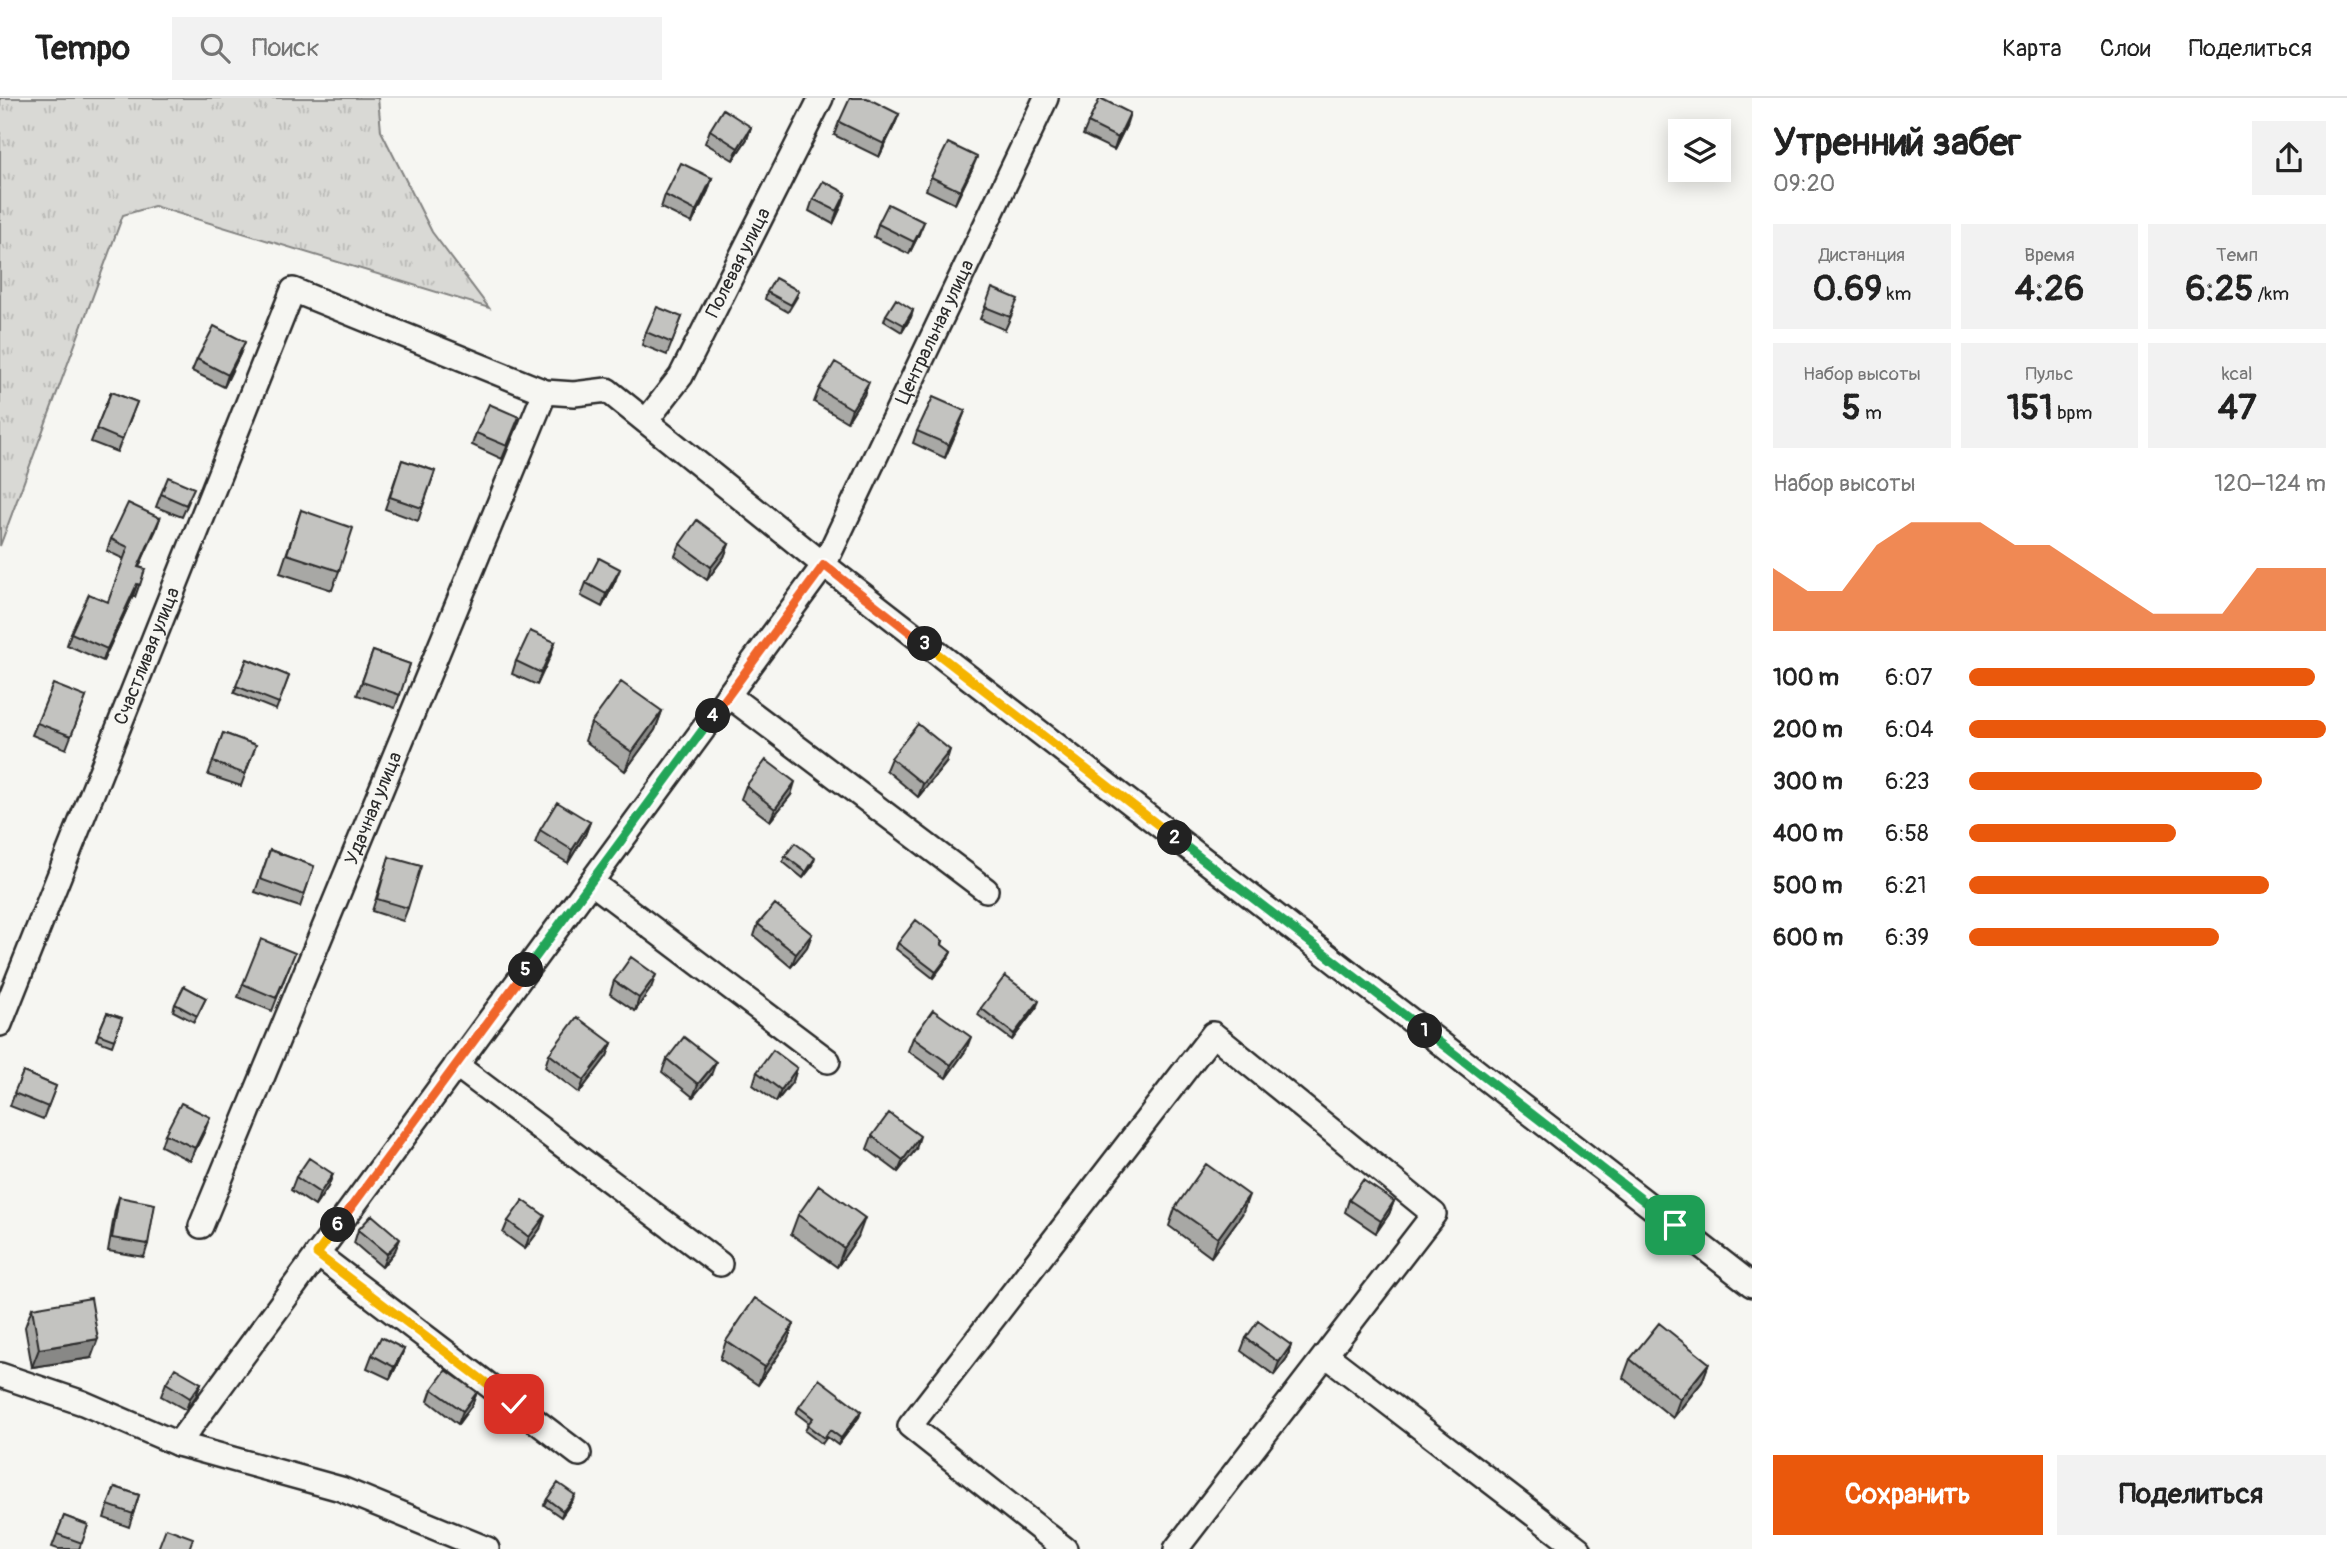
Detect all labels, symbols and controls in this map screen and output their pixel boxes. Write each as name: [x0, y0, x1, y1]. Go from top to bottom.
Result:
search box: [172, 17, 662, 80]
text: Tempo: [35, 28, 130, 69]
icon: search: [196, 29, 234, 67]
text: Поиск: [252, 32, 320, 64]
text: Карта: [2002, 34, 2062, 63]
text: Слои: [2100, 34, 2151, 63]
text: Поделиться: [2189, 34, 2312, 63]
map controls: [1668, 119, 1731, 182]
button: layers: [1668, 119, 1731, 182]
text: Утренний забег: [1773, 119, 2021, 167]
button: share: [2252, 121, 2326, 195]
text: 09:20: [1773, 169, 1835, 198]
street label: Полевая улица: [701, 204, 776, 321]
text: Дистанция: [1819, 243, 1905, 267]
text: Время: [2024, 243, 2075, 267]
text: Темп: [2216, 243, 2258, 267]
street label: Центральная улица: [890, 256, 979, 408]
text: 0.69: [1812, 267, 1882, 311]
text: 4:26: [2015, 267, 2084, 311]
text: 6:25: [2185, 267, 2253, 311]
text: km: [1882, 282, 1911, 306]
text: /km: [2253, 282, 2289, 306]
text: Набор высоты: [1803, 362, 1921, 386]
text: Пульс: [2026, 362, 2073, 386]
text: kcal: [2222, 362, 2253, 386]
text: 5: [1842, 386, 1861, 430]
text: 151: [2007, 386, 2053, 430]
text: 47: [2218, 386, 2257, 430]
text: m: [1861, 401, 1882, 425]
text: bpm: [2053, 401, 2092, 425]
text: Набор высоты: [1773, 469, 1915, 498]
text: 120–124 m: [2214, 469, 2326, 498]
street label: Счастливая улица: [109, 584, 185, 729]
pin: 3: [908, 626, 942, 662]
text: 3: [919, 631, 930, 655]
text: 100 m: [1773, 663, 1839, 692]
text: 6:07: [1885, 663, 1932, 692]
pin: 4: [696, 698, 730, 734]
text: 4: [707, 703, 718, 727]
text: 200 m: [1773, 715, 1843, 744]
text: 6:04: [1885, 715, 1934, 744]
street label: Удачная улица: [339, 748, 407, 868]
text: 300 m: [1773, 767, 1843, 796]
text: 6:23: [1885, 767, 1930, 796]
text: 400 m: [1773, 819, 1843, 848]
text: 6:58: [1885, 819, 1929, 848]
pin: 2: [1158, 820, 1192, 856]
text: 2: [1169, 825, 1180, 849]
text: 500 m: [1773, 871, 1842, 900]
text: 6:21: [1885, 871, 1926, 900]
text: 600 m: [1773, 923, 1843, 952]
text: 6:39: [1885, 923, 1929, 952]
pin: 5: [508, 952, 544, 988]
text: 5: [520, 957, 531, 981]
pin: 1: [1408, 1014, 1442, 1048]
text: 1: [1421, 1018, 1428, 1042]
pin: [1645, 1195, 1705, 1255]
icon: arrive: [1656, 1206, 1694, 1244]
pin: 6: [320, 1208, 356, 1242]
text: 6: [332, 1212, 343, 1236]
pin: [484, 1374, 544, 1434]
icon: check: [495, 1385, 533, 1423]
button: Сохранить: [1773, 1455, 2043, 1535]
button: Поделиться: [2057, 1455, 2326, 1535]

